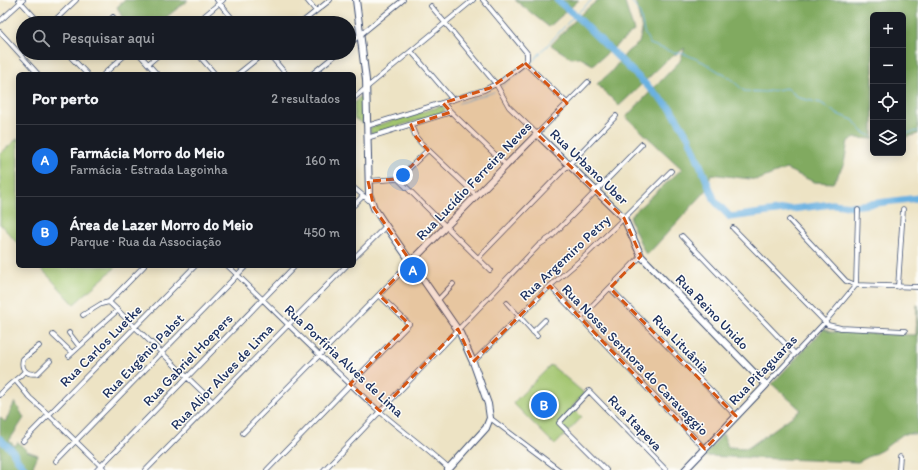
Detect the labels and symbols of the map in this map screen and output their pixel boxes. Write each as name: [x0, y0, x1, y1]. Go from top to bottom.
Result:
street label: Rua Lucídio Ferreira Neves: [413, 118, 535, 244]
street label: Rua Urbano Uber: [546, 125, 632, 209]
your location: [393, 165, 413, 185]
street label: Rua Argemiro Petry: [516, 211, 614, 304]
pin: A: [400, 255, 426, 285]
street label: Rua Reino Unido: [672, 271, 752, 353]
street label: Rua Nossa Senhora do Caravaggio: [558, 281, 712, 439]
street label: Rua Carlos Luetke: [56, 301, 146, 391]
street label: Rua Porfíria Alves de Lima: [281, 301, 408, 421]
street label: Rua Eugênio Pabst: [98, 310, 188, 402]
street label: Rua Gabriel Hoepers: [139, 310, 237, 410]
street label: Rua Lituânia: [649, 311, 714, 378]
street label: Rua Alior Alves de Lima: [167, 320, 277, 433]
street label: Rua Pitaguaras: [725, 331, 801, 409]
pin: B: [531, 390, 557, 420]
street label: Rua Itapeva: [604, 392, 666, 454]

